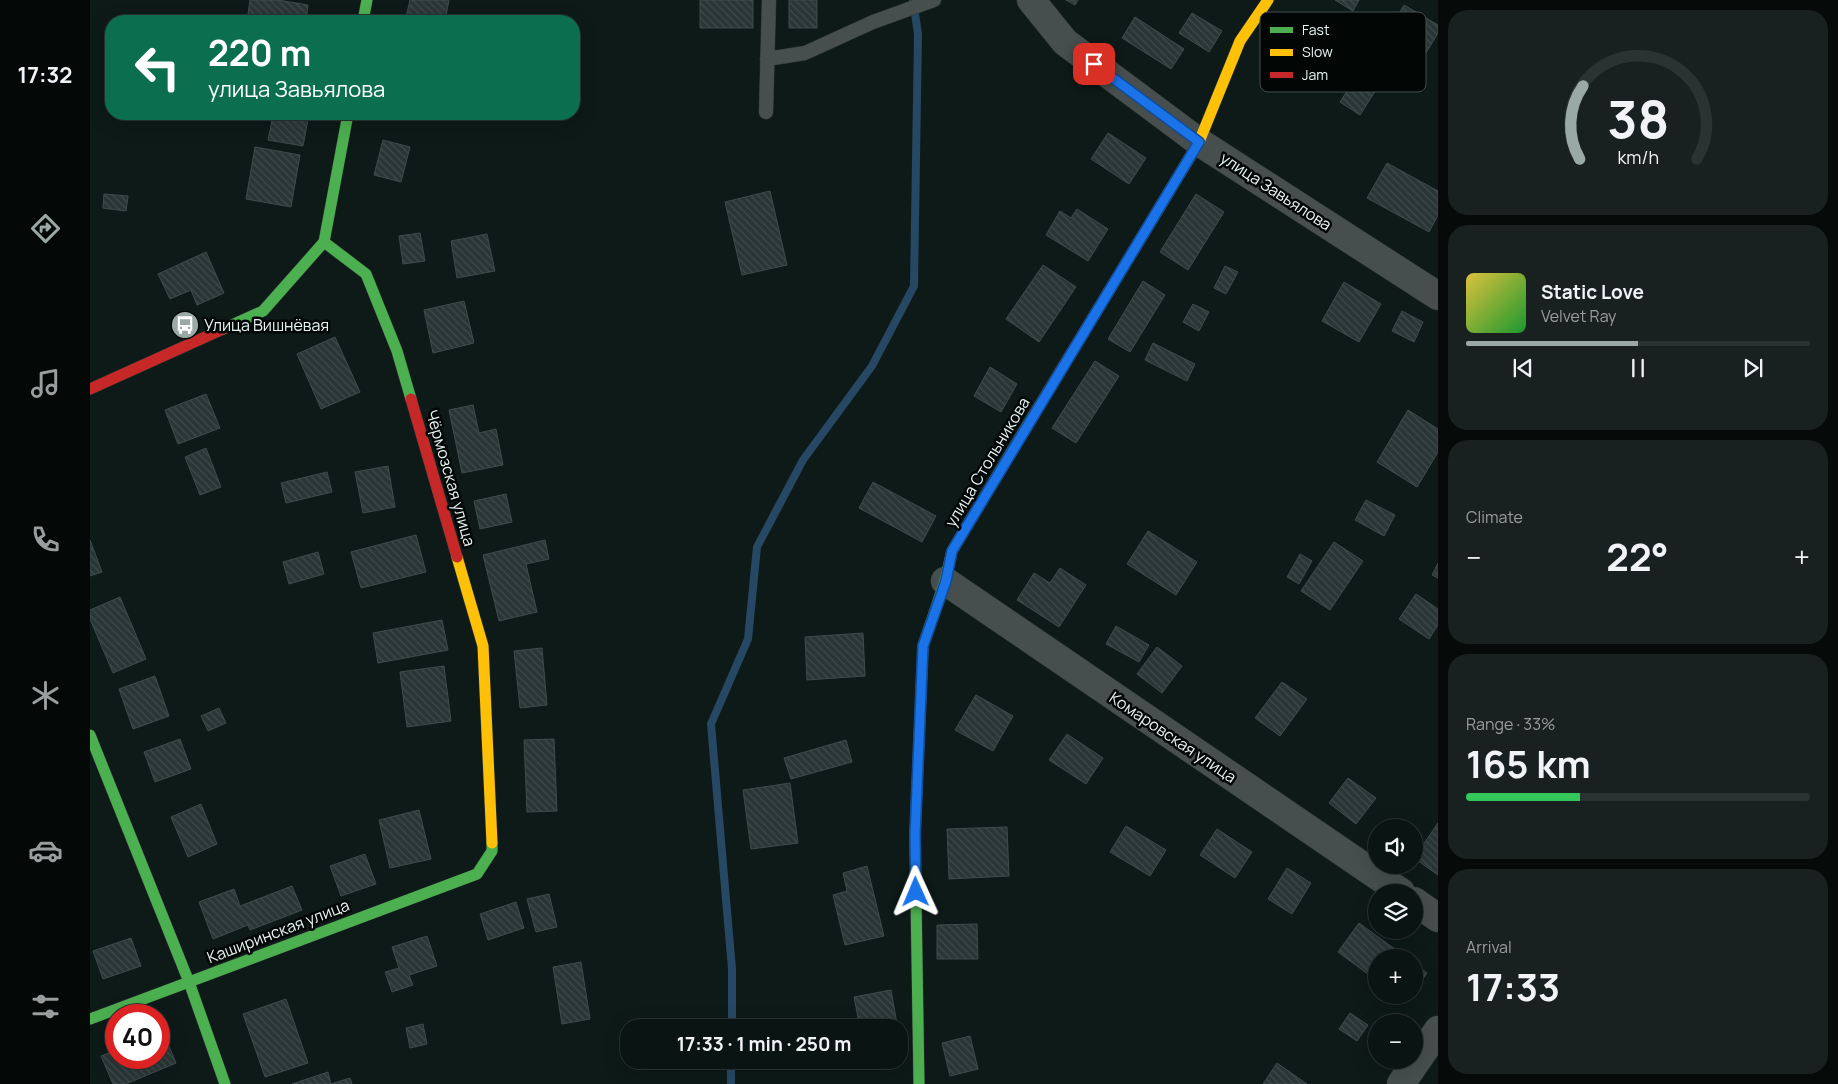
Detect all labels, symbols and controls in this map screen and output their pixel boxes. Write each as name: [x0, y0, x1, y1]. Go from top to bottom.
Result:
legend: [1260, 12, 1426, 92]
text: Fast: [1302, 20, 1330, 39]
text: 220 m: [208, 29, 311, 77]
icon: left: [125, 35, 190, 100]
text: Slow: [1302, 42, 1333, 61]
pin: [1073, 43, 1115, 85]
icon: arrive: [1080, 50, 1108, 78]
text: 17:32: [18, 60, 72, 90]
text: Jam: [1302, 65, 1328, 84]
text: улица Завьялова: [208, 74, 385, 104]
text: 38: [1607, 83, 1669, 154]
text: km/h: [1617, 145, 1659, 169]
street label: улица Завьялова: [1216, 147, 1336, 235]
icon: directions: [28, 211, 63, 246]
text: Static Love: [1541, 279, 1644, 305]
text: Velvet Ray: [1541, 305, 1617, 327]
bus stop icon: Улица Вишнёвая: [170, 310, 200, 340]
place label: Улица Вишнёвая: [204, 314, 329, 336]
icon: previous: [1509, 354, 1537, 382]
icon: pause: [1624, 354, 1652, 382]
icon: next: [1739, 354, 1767, 382]
icon: music: [28, 366, 63, 401]
street label: улица Стольникова: [939, 393, 1035, 531]
street label: Чёрмозская улица: [421, 407, 481, 549]
text: Climate: [1466, 506, 1523, 528]
icon: phone: [28, 522, 63, 557]
text: 22°: [1606, 530, 1669, 582]
text: −: [1466, 538, 1481, 576]
text: +: [1794, 538, 1810, 576]
icon: climate: [28, 678, 63, 713]
street label: Комаровская улица: [1105, 686, 1241, 788]
text: Range · 33%: [1466, 713, 1555, 735]
text: 165 km: [1466, 737, 1591, 789]
map controls: [1368, 819, 1423, 1069]
button: sound: [1368, 819, 1423, 874]
icon: car: [28, 833, 63, 868]
position arrow: [889, 865, 941, 917]
button: layers: [1368, 884, 1423, 939]
street label: Каширинская улица: [204, 894, 352, 968]
text: Arrival: [1466, 936, 1512, 958]
button: +: [1368, 949, 1423, 1004]
text: 17:33: [1466, 960, 1560, 1012]
icon: filters: [28, 989, 63, 1024]
speed limit sign: 40: [105, 1004, 170, 1069]
button: −: [1368, 1014, 1423, 1069]
text: 17:33 · 1 min · 250 m: [677, 1031, 851, 1057]

